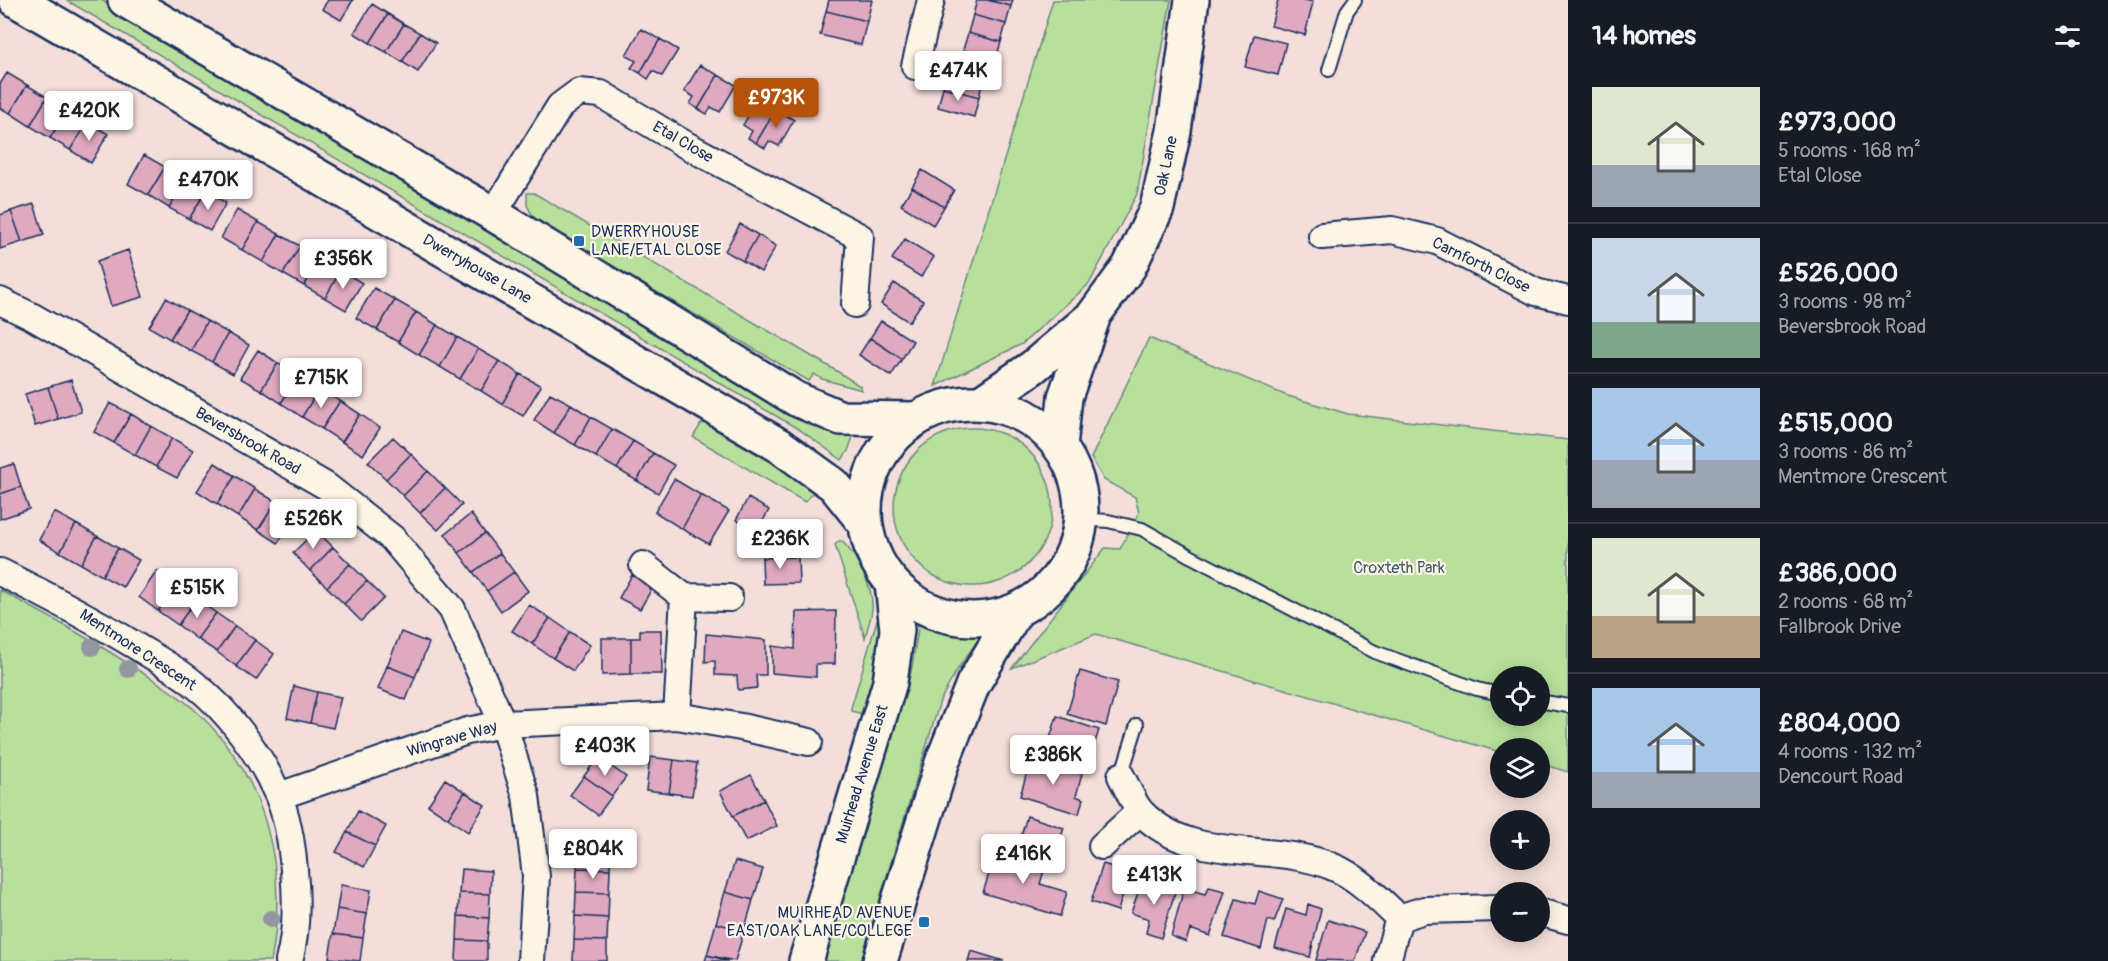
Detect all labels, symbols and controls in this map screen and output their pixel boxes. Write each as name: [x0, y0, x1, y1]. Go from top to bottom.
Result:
text: 14 homes: [1592, 20, 1696, 52]
icon: filters: [2051, 20, 2084, 53]
pin: £474K: [916, 51, 1000, 102]
text: £474K: [929, 58, 987, 83]
pin: £973K: [734, 78, 818, 129]
text: £973K: [748, 85, 804, 110]
pin: £420K: [47, 91, 131, 142]
text: £420K: [58, 98, 120, 123]
text: £973,000: [1778, 106, 1896, 138]
icon: home: [1640, 111, 1712, 183]
street label: Etal Close: [649, 117, 717, 167]
street label: Oak Lane: [1150, 134, 1182, 198]
text: 5 rooms · 168 m²: [1778, 138, 1921, 163]
pin: £470K: [166, 160, 250, 211]
text: Etal Close: [1778, 163, 1862, 188]
text: £470K: [178, 167, 238, 192]
place label: DWERRYHOUSE LANE/ETAL CLOSE: [591, 222, 722, 260]
street label: Dwerryhouse Lane: [419, 230, 535, 308]
street label: Carnforth Close: [1429, 233, 1533, 297]
marker: DWERRYHOUSE LANE/ETAL CLOSE: [572, 234, 586, 248]
pin: £356K: [301, 239, 385, 290]
text: £356K: [314, 246, 372, 271]
text: £526,000: [1778, 257, 1898, 289]
icon: home: [1640, 262, 1712, 334]
text: 3 rooms · 98 m²: [1778, 289, 1912, 314]
text: Beversbrook Road: [1778, 314, 1926, 339]
pin: £715K: [279, 358, 363, 409]
text: £715K: [294, 365, 348, 390]
street label: Beversbrook Road: [192, 403, 304, 479]
text: £515,000: [1778, 407, 1893, 439]
icon: home: [1640, 412, 1712, 484]
text: 3 rooms · 86 m²: [1778, 439, 1913, 464]
text: Mentmore Crescent: [1778, 464, 1947, 489]
pin: £526K: [271, 499, 355, 550]
text: £526K: [284, 506, 342, 531]
pin: £236K: [738, 519, 822, 570]
text: £236K: [751, 526, 809, 551]
text: £386,000: [1778, 557, 1897, 589]
park label: Croxteth Park: [1353, 558, 1445, 578]
icon: home: [1640, 562, 1712, 634]
pin: £515K: [155, 568, 239, 619]
text: £515K: [170, 575, 224, 600]
text: 2 rooms · 68 m²: [1778, 589, 1913, 614]
street label: Mentmore Crescent: [76, 605, 201, 696]
text: Fallbrook Drive: [1778, 614, 1901, 639]
map controls: [1490, 666, 1550, 942]
button: locate: [1490, 666, 1550, 726]
street label: Muirhead Avenue East: [831, 702, 893, 846]
text: £804,000: [1778, 707, 1901, 739]
icon: home: [1640, 712, 1712, 784]
street label: Wingrave Way: [404, 717, 500, 761]
pin: £403K: [563, 726, 647, 777]
text: £403K: [574, 733, 636, 758]
pin: £386K: [1011, 735, 1095, 786]
button: layers: [1490, 738, 1550, 798]
text: 4 rooms · 132 m²: [1778, 739, 1922, 764]
text: £386K: [1024, 742, 1082, 767]
text: Dencourt Road: [1778, 764, 1903, 789]
button: +: [1490, 810, 1550, 870]
pin: £804K: [551, 829, 635, 880]
pin: £416K: [981, 834, 1065, 885]
text: £804K: [563, 836, 623, 861]
text: £416K: [995, 841, 1051, 866]
pin: £413K: [1112, 855, 1196, 906]
text: £413K: [1126, 862, 1182, 887]
button: −: [1490, 882, 1550, 942]
place label: MUIRHEAD AVENUE EAST/OAK LANE/COLLEGE: [727, 903, 912, 941]
marker: MUIRHEAD AVENUE EAST/OAK LANE/COLLEGE: [917, 915, 931, 929]

